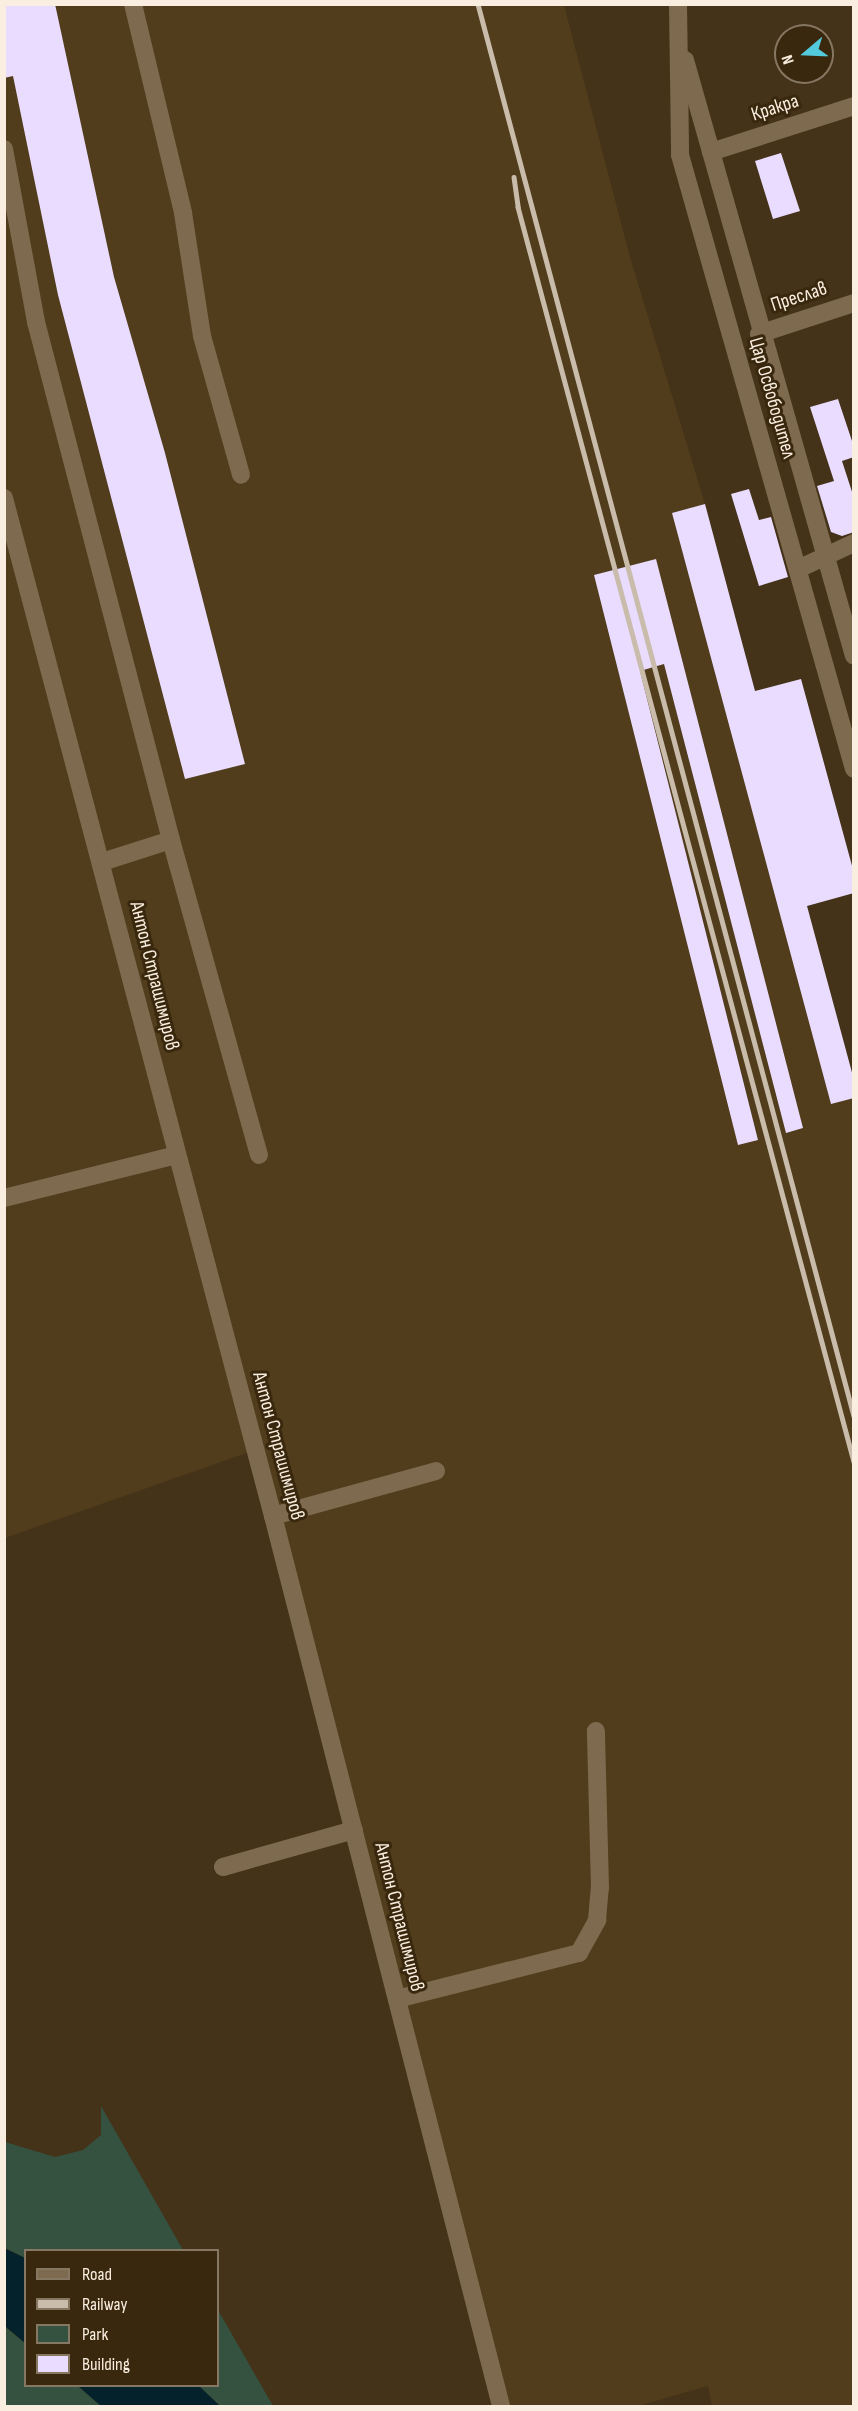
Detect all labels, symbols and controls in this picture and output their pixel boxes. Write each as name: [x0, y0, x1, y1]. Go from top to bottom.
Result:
north arrow: [774, 24, 834, 84]
text: N: [778, 52, 799, 67]
street label: Кракра: [748, 89, 802, 127]
street label: Преслав: [768, 277, 830, 317]
street label: Цар Освободител: [743, 335, 801, 461]
street label: Антон Страшимиров: [124, 899, 184, 1053]
street label: Антон Страшимиров: [247, 1369, 309, 1523]
street label: Антон Страшимиров: [369, 1840, 429, 1994]
legend: [24, 2249, 219, 2387]
text: Road: [82, 2264, 112, 2285]
text: Railway: [82, 2294, 127, 2315]
text: Park: [82, 2324, 108, 2345]
text: Building: [82, 2354, 130, 2375]

